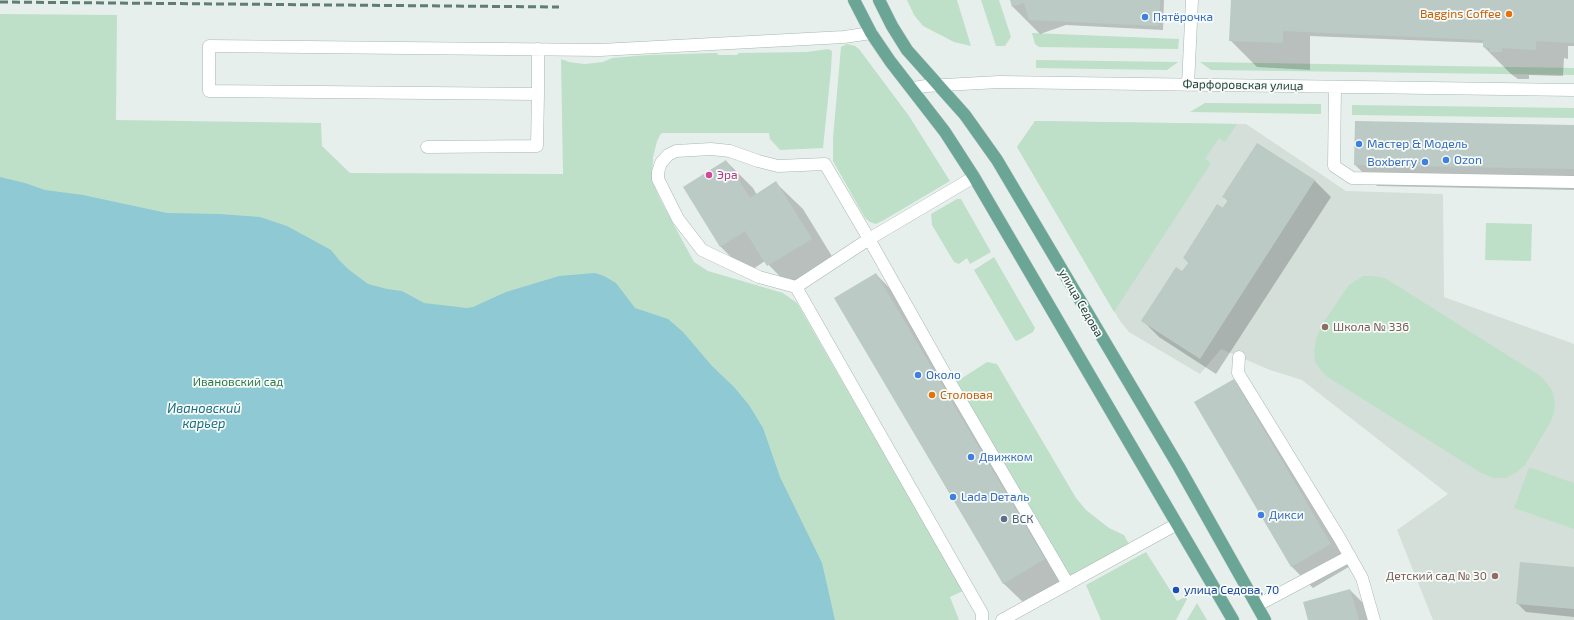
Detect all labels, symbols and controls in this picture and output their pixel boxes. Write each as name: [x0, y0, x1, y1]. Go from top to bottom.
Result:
place label: Baggins Coffee: [1420, 7, 1501, 21]
marker: Baggins Coffee: [1504, 9, 1514, 19]
place label: Пятёрочка: [1153, 10, 1213, 24]
marker: Пятёрочка: [1140, 12, 1150, 22]
street label: Фарфоровская улица: [1182, 77, 1304, 93]
place label: Мастер & Модель: [1367, 137, 1468, 151]
marker: Мастер & Модель: [1354, 139, 1364, 149]
place label: Ozon: [1454, 153, 1482, 167]
place label: Boxberry: [1367, 155, 1417, 169]
marker: Ozon: [1441, 155, 1451, 165]
marker: Boxberry: [1420, 157, 1430, 167]
place label: Эра: [717, 168, 738, 182]
marker: Эра: [704, 170, 714, 180]
street label: улица Седова: [1056, 266, 1106, 340]
place label: Школа № 336: [1333, 320, 1409, 334]
marker: Школа № 336: [1320, 322, 1330, 332]
place label: Около: [926, 368, 961, 382]
marker: Около: [913, 370, 923, 380]
park label: Ивановский сад: [193, 375, 283, 389]
place label: Столовая: [940, 388, 993, 402]
marker: Столовая: [927, 390, 937, 400]
water label: Ивановский карьер: [167, 401, 241, 432]
place label: Движком: [979, 450, 1033, 464]
marker: Движком: [966, 452, 976, 462]
place label: Lada Dеталь: [961, 490, 1030, 504]
marker: Lada Dеталь: [948, 492, 958, 502]
place label: Дикси: [1269, 508, 1304, 522]
marker: Дикси: [1256, 510, 1266, 520]
place label: ВСК: [1012, 512, 1033, 526]
marker: ВСК: [999, 514, 1009, 524]
place label: Детский сад № 30: [1386, 569, 1487, 583]
marker: Детский сад № 30: [1490, 571, 1500, 581]
place label: улица Седова, 70: [1184, 583, 1279, 597]
marker: улица Седова, 70: [1171, 585, 1181, 595]

